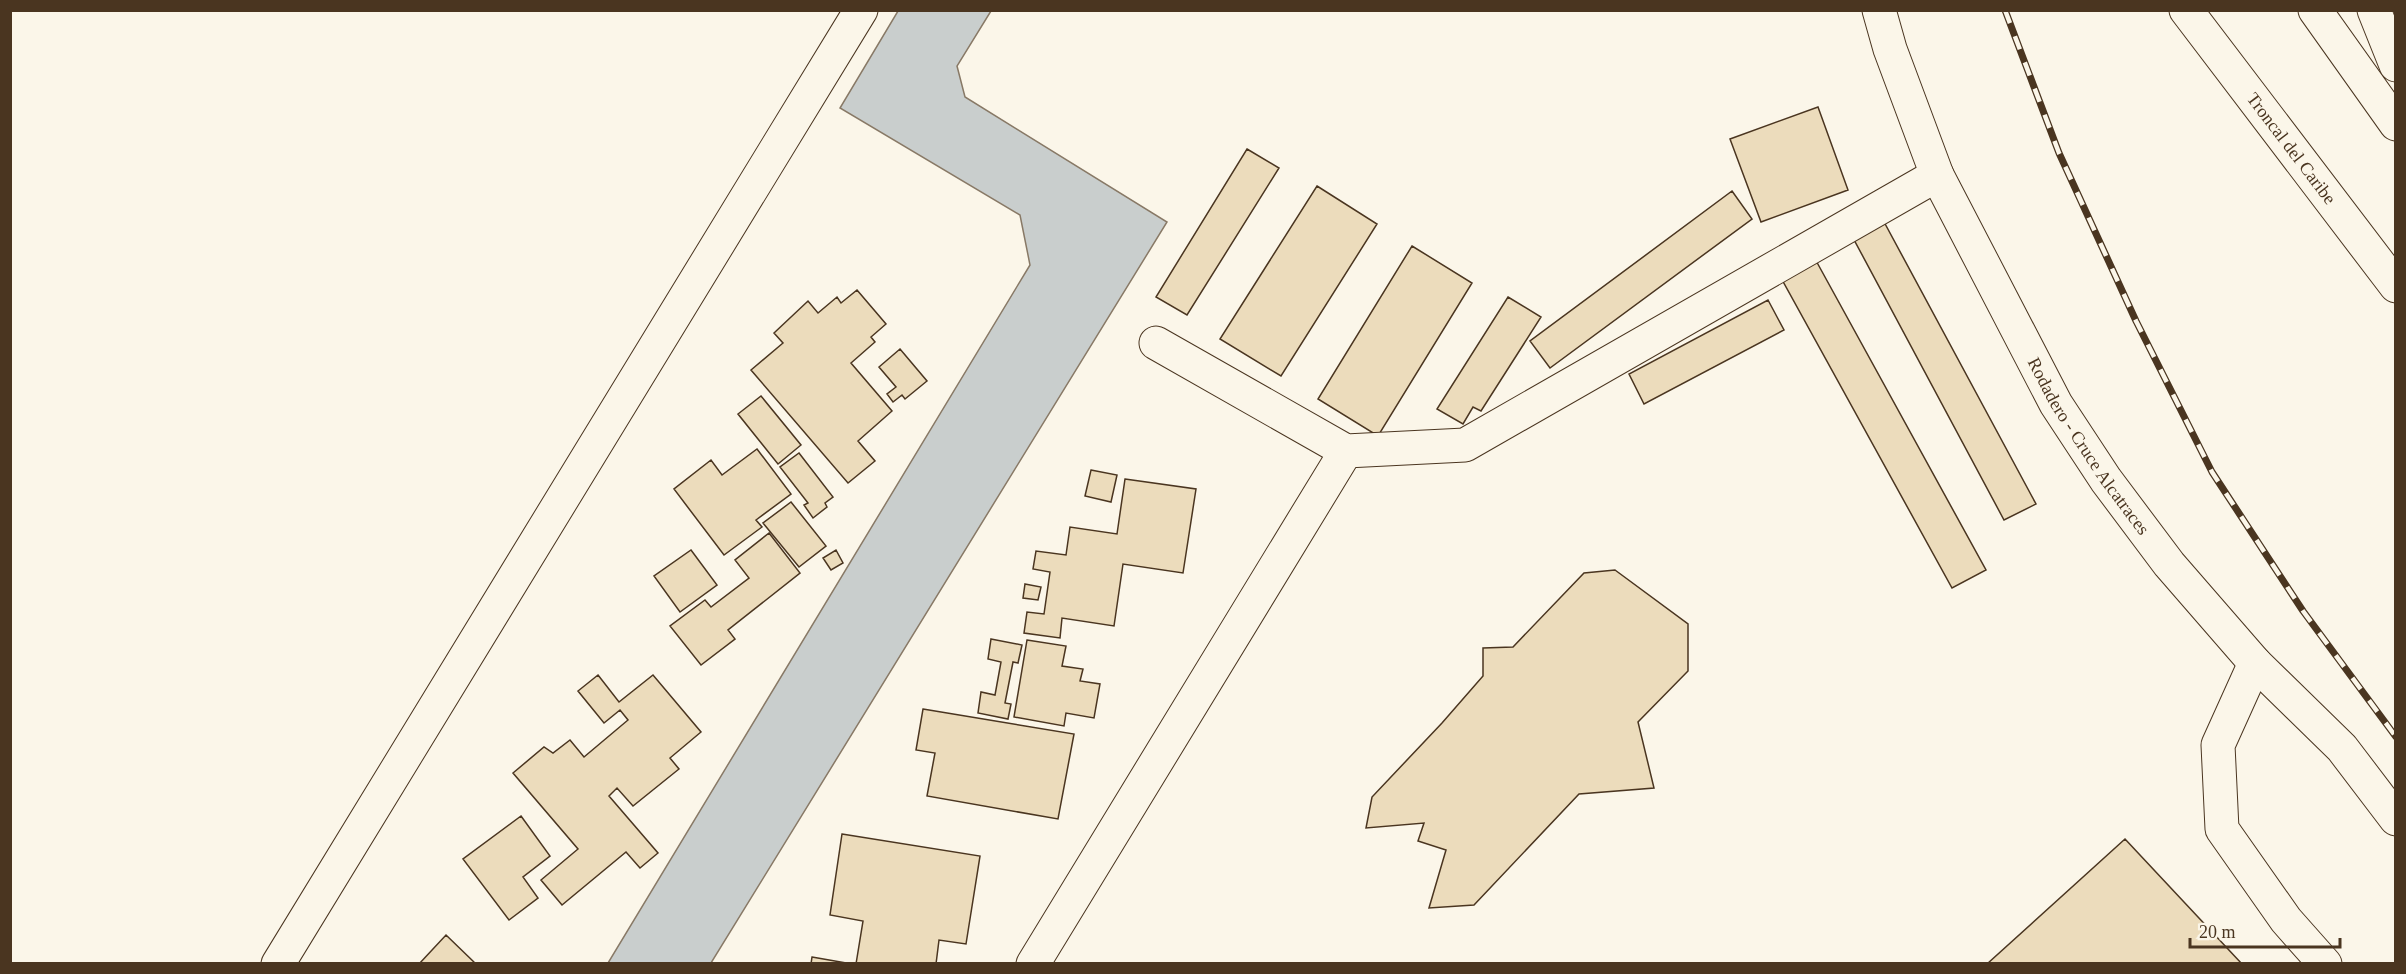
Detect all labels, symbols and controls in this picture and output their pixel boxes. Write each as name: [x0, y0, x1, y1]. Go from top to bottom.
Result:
street label: Troncal del Caribe: [2243, 89, 2340, 208]
street label: Rodadero - Cruce Alcatraces: [2024, 354, 2153, 539]
scale bar: [2190, 911, 2340, 949]
text: 20 m: [2199, 922, 2236, 942]

